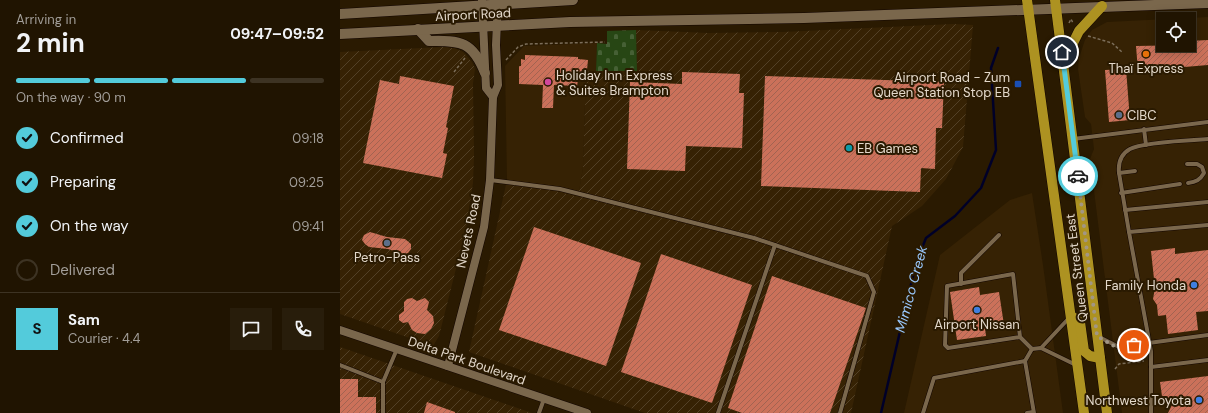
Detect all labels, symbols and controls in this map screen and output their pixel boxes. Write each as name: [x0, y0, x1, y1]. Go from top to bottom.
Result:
street label: Airport Road: [435, 4, 511, 25]
text: Arriving in: [16, 11, 76, 28]
map controls: [1156, 12, 1196, 52]
button: locate: [1156, 12, 1196, 52]
text: 09:47–09:52: [230, 24, 324, 44]
text: 2 min: [16, 26, 85, 60]
pin: [1045, 35, 1079, 69]
icon: home: [1051, 41, 1073, 63]
marker: Thaï Express: [1141, 49, 1151, 59]
place label: Thaï Express: [1108, 60, 1184, 77]
place label: Holiday Inn Express & Suites Brampton: [556, 67, 673, 99]
place label: Airport Road - Zum Queen Station Stop EB: [873, 69, 1010, 101]
marker: Holiday Inn Express & Suites Brampton: [543, 77, 553, 87]
marker: Airport Road - Zum Queen Station Stop EB: [1013, 79, 1023, 89]
text: On the way · 90 m: [16, 89, 126, 106]
place label: CIBC: [1127, 107, 1157, 124]
marker: CIBC: [1114, 110, 1124, 120]
icon: check: [16, 127, 38, 149]
text: Confirmed: [50, 128, 124, 148]
text: 09:18: [292, 130, 324, 147]
place label: EB Games: [857, 140, 918, 157]
marker: EB Games: [844, 143, 854, 153]
courier: [1058, 156, 1098, 196]
icon: car: [1067, 165, 1089, 187]
icon: check: [16, 171, 38, 193]
text: Preparing: [50, 172, 116, 192]
text: 09:25: [289, 174, 324, 191]
street label: Nevets Road: [452, 193, 485, 270]
street label: Queen Street East: [1061, 213, 1092, 323]
icon: check: [16, 215, 38, 237]
text: On the way: [50, 216, 129, 236]
text: 09:41: [292, 218, 324, 235]
marker: Petro-Pass: [382, 238, 392, 248]
water label: Mimico Creek: [891, 243, 931, 335]
place label: Petro-Pass: [354, 249, 420, 266]
text: Delivered: [50, 260, 115, 280]
place label: Family Honda: [1105, 277, 1186, 294]
marker: Family Honda: [1189, 280, 1199, 290]
marker: Airport Nissan: [972, 305, 982, 315]
button: chat: [230, 308, 272, 350]
button: phone: [282, 308, 324, 350]
text: Sam: [68, 310, 100, 330]
place label: Airport Nissan: [934, 316, 1020, 333]
text: S: [32, 319, 42, 339]
pin: [1117, 328, 1151, 362]
text: Courier · 4.4: [68, 330, 140, 347]
street label: Delta Park Boulevard: [406, 332, 528, 389]
icon: bag: [1123, 334, 1145, 356]
place label: Northwest Toyota: [1086, 392, 1191, 409]
marker: Northwest Toyota: [1194, 395, 1204, 405]

